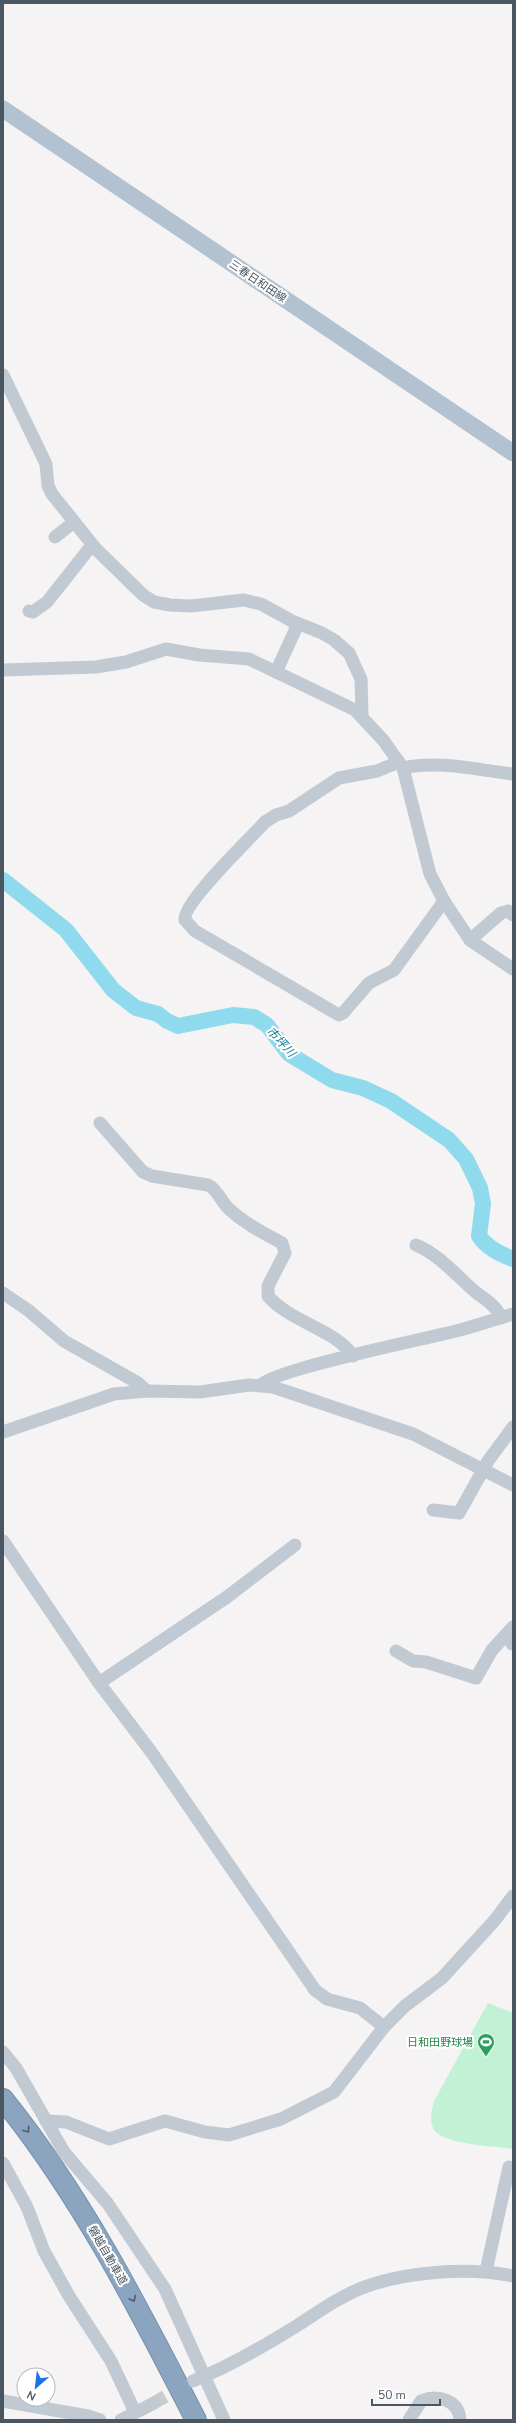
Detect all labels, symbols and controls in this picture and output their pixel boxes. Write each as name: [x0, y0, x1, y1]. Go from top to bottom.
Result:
street label: 三春日和田線: [226, 257, 289, 306]
water label: 市坪川: [263, 1023, 300, 1062]
sports icon: 日和田野球場: [476, 2032, 496, 2057]
place label: 日和田野球場: [407, 2035, 473, 2050]
one-way arrow: [22, 2126, 29, 2133]
street label: 磐越自動車道: [85, 2223, 131, 2288]
one-way arrow: [129, 2295, 136, 2302]
north arrow: [16, 2367, 56, 2407]
scale bar: [372, 2381, 440, 2407]
text: N: [24, 2387, 39, 2404]
text: 50 m: [378, 2387, 406, 2403]

